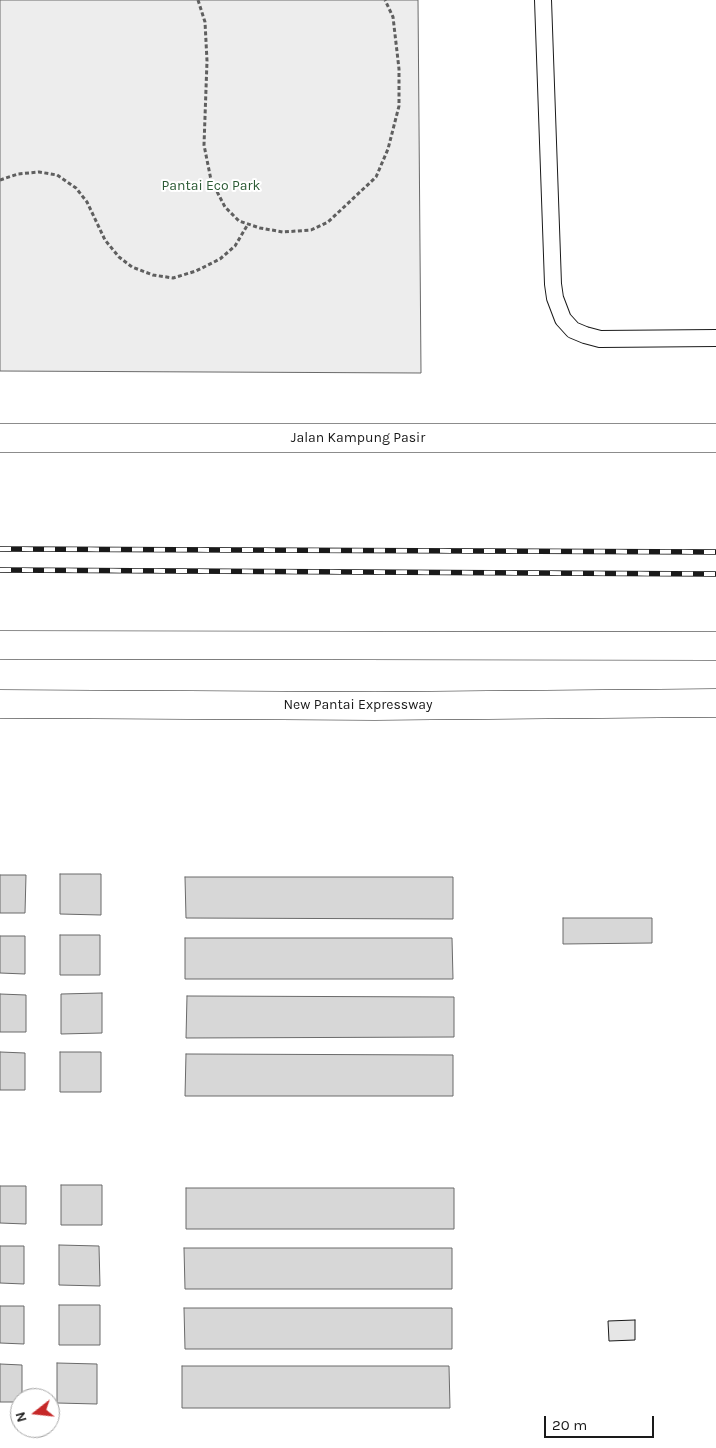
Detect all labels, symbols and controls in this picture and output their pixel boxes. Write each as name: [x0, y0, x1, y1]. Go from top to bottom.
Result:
park label: Pantai Eco Park: [162, 178, 260, 194]
street label: Jalan Kampung Pasir: [291, 430, 425, 446]
street label: New Pantai Expressway: [283, 697, 433, 713]
north arrow: [10, 1388, 60, 1438]
scale bar: [546, 1406, 656, 1438]
text: N: [12, 1410, 31, 1424]
text: 20 m: [552, 1416, 587, 1434]

